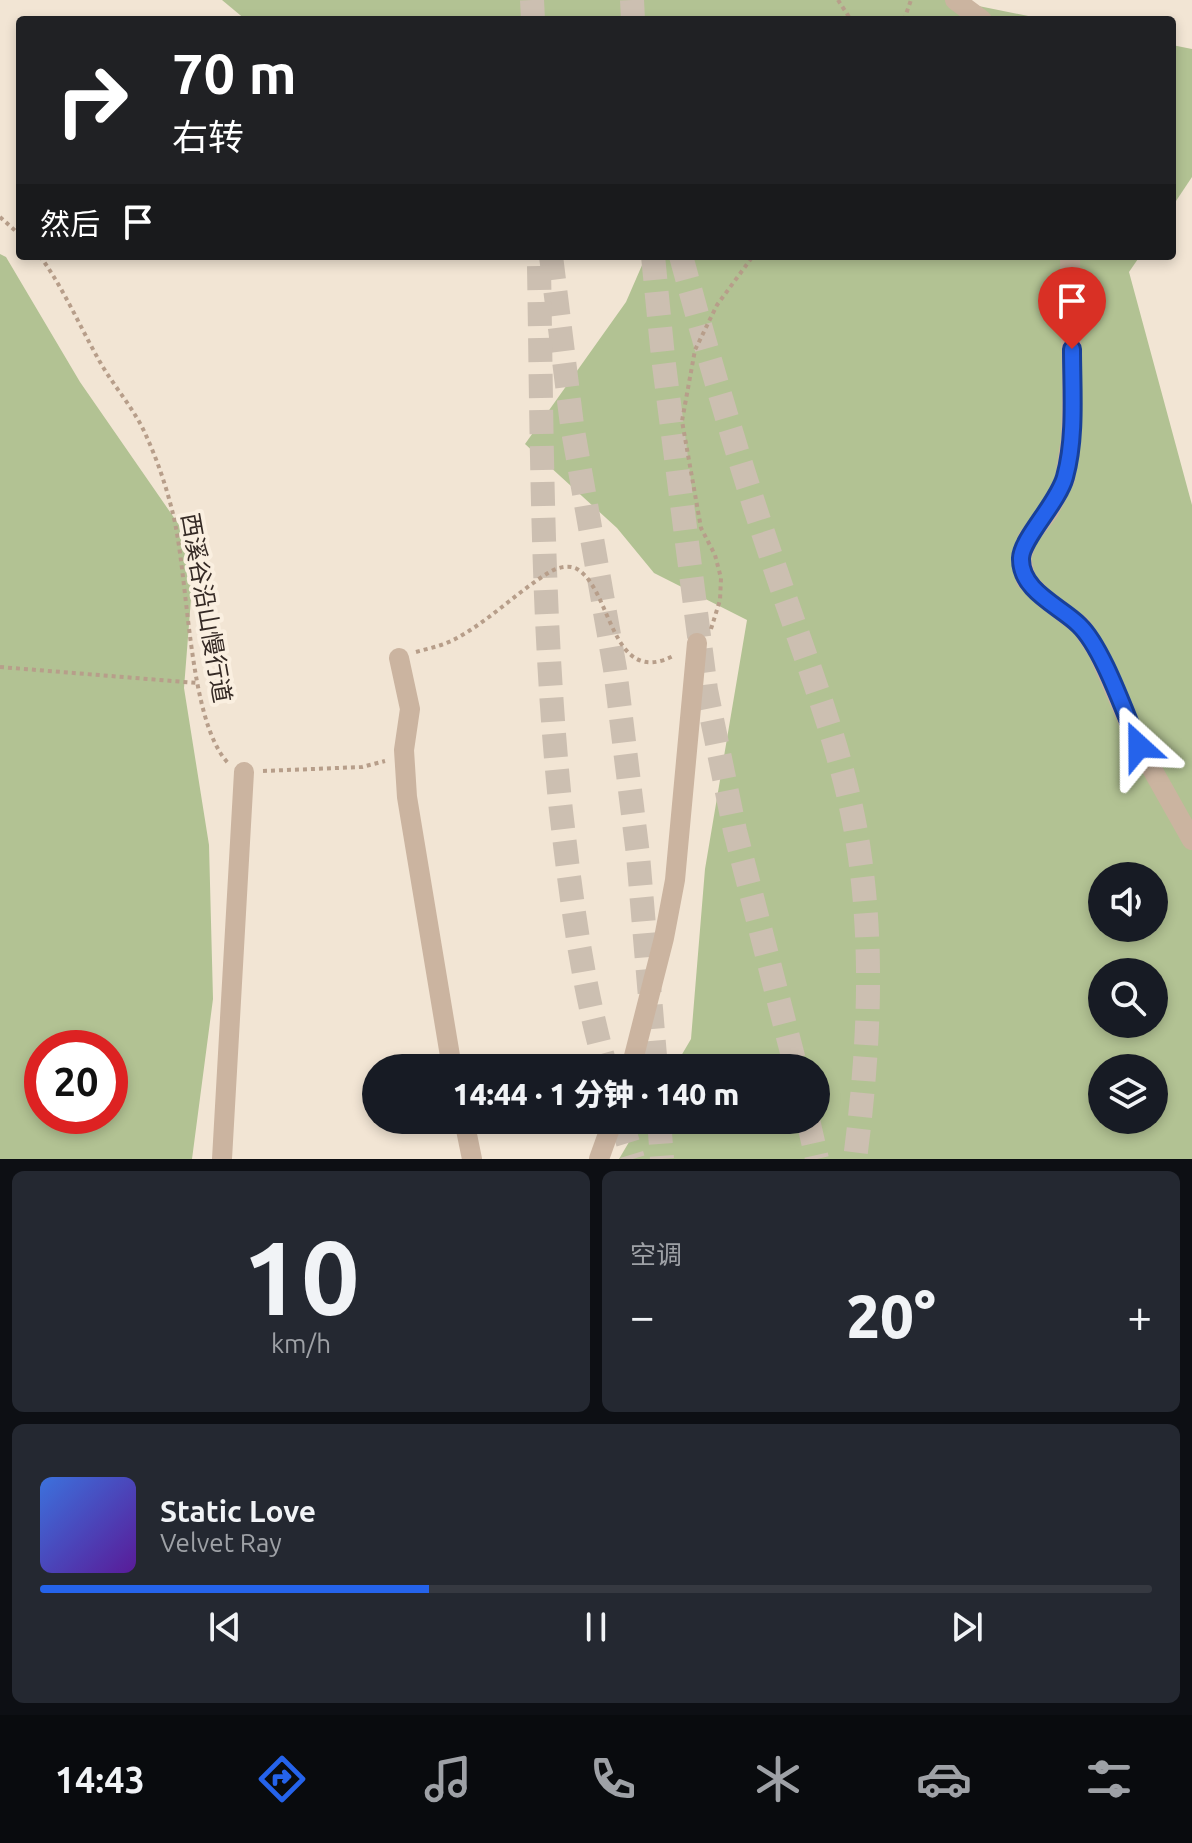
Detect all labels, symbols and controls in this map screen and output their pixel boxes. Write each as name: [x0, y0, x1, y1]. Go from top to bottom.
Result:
text: 70 m: [172, 42, 297, 105]
icon: right: [40, 48, 144, 152]
text: 右转: [172, 116, 244, 157]
icon: arrive: [116, 200, 160, 244]
text: 然后: [40, 207, 100, 241]
pin: [1038, 267, 1106, 349]
icon: arrive: [1050, 279, 1094, 323]
street label: 西溪谷沿山慢行道: [177, 511, 236, 705]
position arrow: [1097, 704, 1181, 788]
map controls: [1088, 862, 1168, 1134]
button: sound: [1088, 862, 1168, 942]
button: search: [1088, 958, 1168, 1038]
speed limit sign: 20: [24, 1030, 128, 1134]
button: layers: [1088, 1054, 1168, 1134]
text: 14:44 · 1 分钟 · 140 m: [453, 1077, 739, 1111]
text: 10: [242, 1218, 360, 1335]
text: 空调: [630, 1240, 682, 1269]
text: 20°: [846, 1282, 936, 1349]
text: −: [630, 1291, 655, 1340]
text: +: [1127, 1291, 1152, 1340]
text: km/h: [271, 1329, 331, 1358]
text: Static Love: [160, 1494, 316, 1528]
text: Velvet Ray: [160, 1528, 282, 1557]
icon: previous: [203, 1605, 247, 1649]
icon: pause: [574, 1605, 618, 1649]
icon: next: [945, 1605, 989, 1649]
icon: directions: [254, 1751, 310, 1807]
icon: music: [420, 1751, 476, 1807]
icon: phone: [585, 1751, 641, 1807]
icon: climate: [750, 1751, 806, 1807]
icon: car: [916, 1751, 972, 1807]
icon: filters: [1081, 1751, 1137, 1807]
text: 14:43: [55, 1759, 145, 1800]

